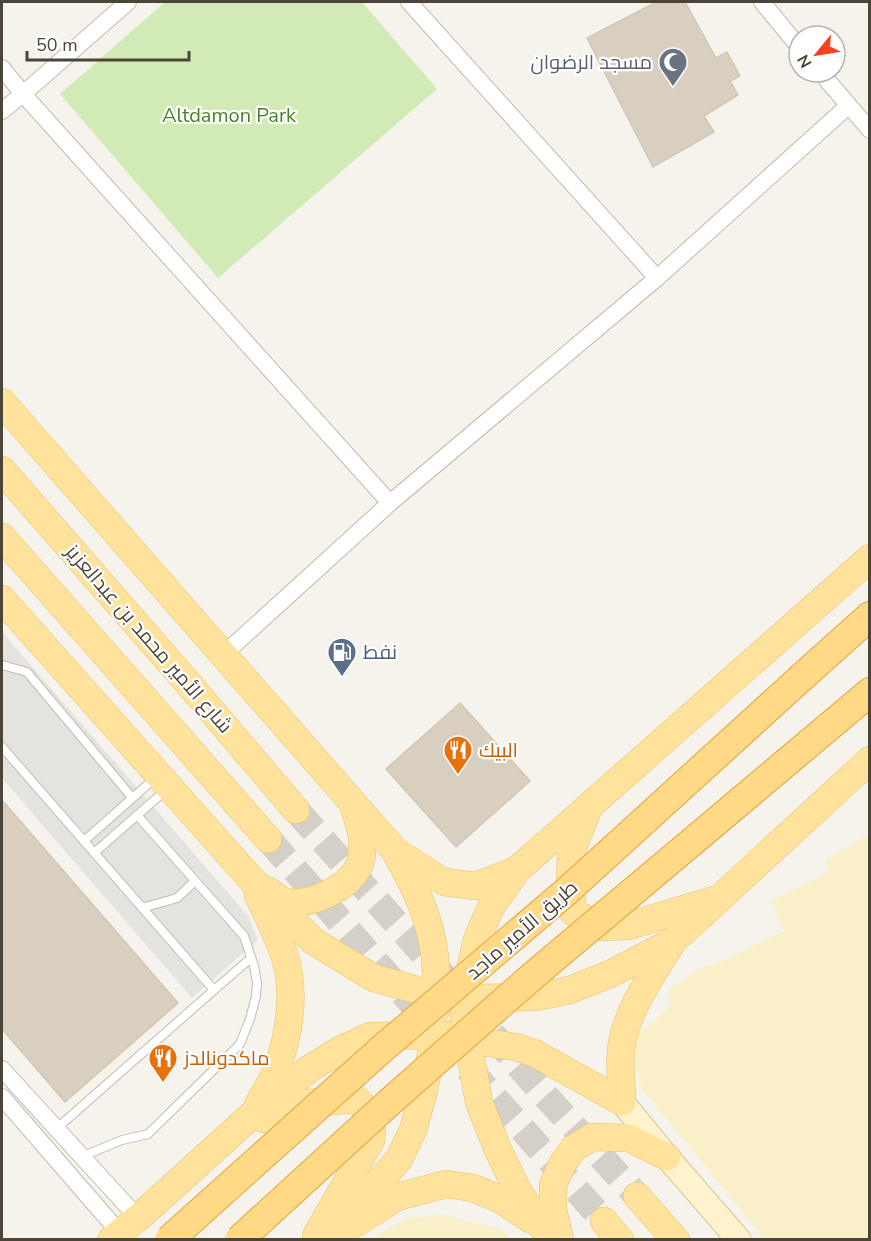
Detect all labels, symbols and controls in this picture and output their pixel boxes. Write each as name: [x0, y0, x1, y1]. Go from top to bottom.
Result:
scale bar: [27, 24, 189, 62]
north arrow: [787, 24, 847, 84]
text: 50 m: [36, 33, 78, 57]
mosque icon: مسجد الرضوان: [657, 46, 689, 88]
place label: مسجد الرضوان: [531, 49, 652, 76]
text: N: [792, 50, 817, 72]
park label: Altdamon Park: [162, 102, 297, 129]
street label: شارع الأمير محمد بن عبدالعزيز: [59, 538, 238, 739]
fuel station icon: نفط: [326, 636, 358, 678]
place label: نفط: [363, 639, 397, 666]
restaurant icon: البيك: [442, 734, 474, 776]
place label: البيك: [479, 737, 518, 764]
street label: طريق الأمير ماجد: [461, 874, 583, 986]
restaurant icon: ماكدونالدز: [147, 1042, 179, 1084]
place label: ماكدونالدز: [183, 1045, 270, 1072]

